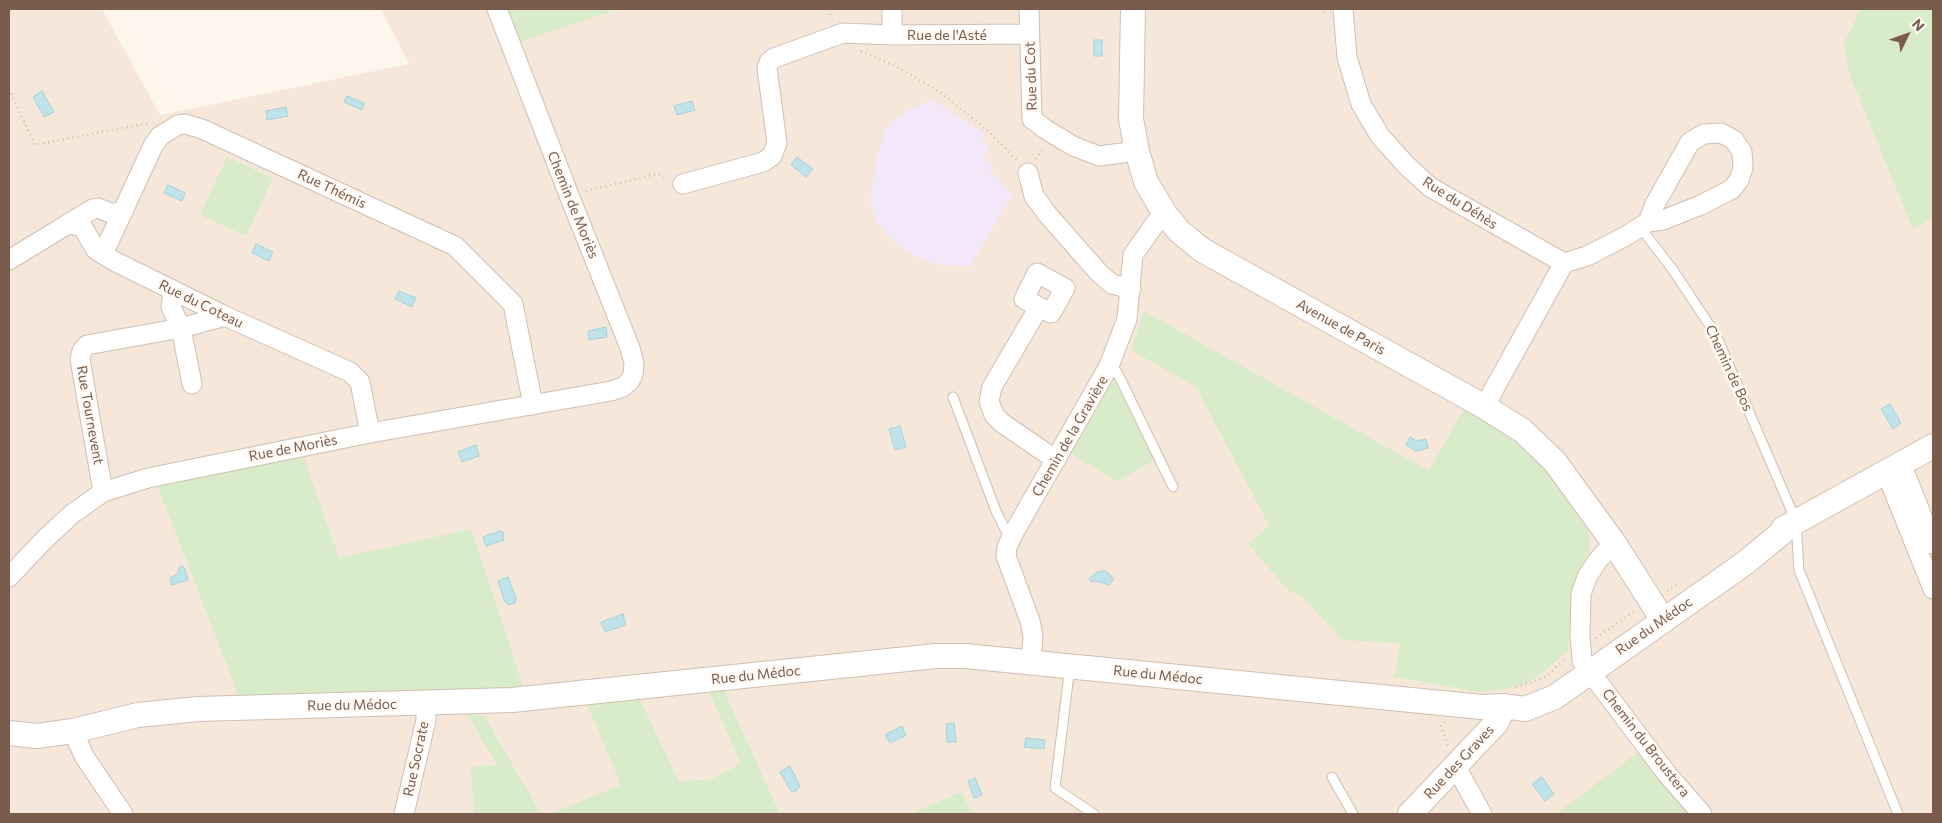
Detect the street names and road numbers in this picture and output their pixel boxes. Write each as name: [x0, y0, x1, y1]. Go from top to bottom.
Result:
street label: Rue de l'Asté: [907, 27, 987, 43]
street label: Rue du Cot: [1021, 41, 1041, 111]
street label: Chemin de Moriès: [544, 149, 602, 261]
street label: Rue Thémis: [295, 166, 369, 212]
street label: Rue du Déhès: [1419, 173, 1501, 233]
street label: Rue du Coteau: [156, 276, 246, 332]
street label: Avenue de Paris: [1294, 296, 1388, 358]
street label: Chemin de Bos: [1702, 322, 1756, 414]
street label: Rue Tournevent: [73, 364, 107, 466]
street label: Chemin de la Gravière: [1028, 372, 1112, 500]
street label: Rue de Moriès: [247, 431, 339, 465]
street label: Rue du Médoc: [1612, 593, 1696, 659]
street label: Rue du Médoc: [710, 662, 802, 688]
street label: Rue du Médoc: [1112, 662, 1204, 688]
street label: Chemin du Broustera: [1599, 686, 1693, 800]
street label: Rue du Médoc: [307, 696, 397, 714]
street label: Rue Socrate: [400, 720, 432, 798]
street label: Rue des Graves: [1420, 721, 1498, 803]

